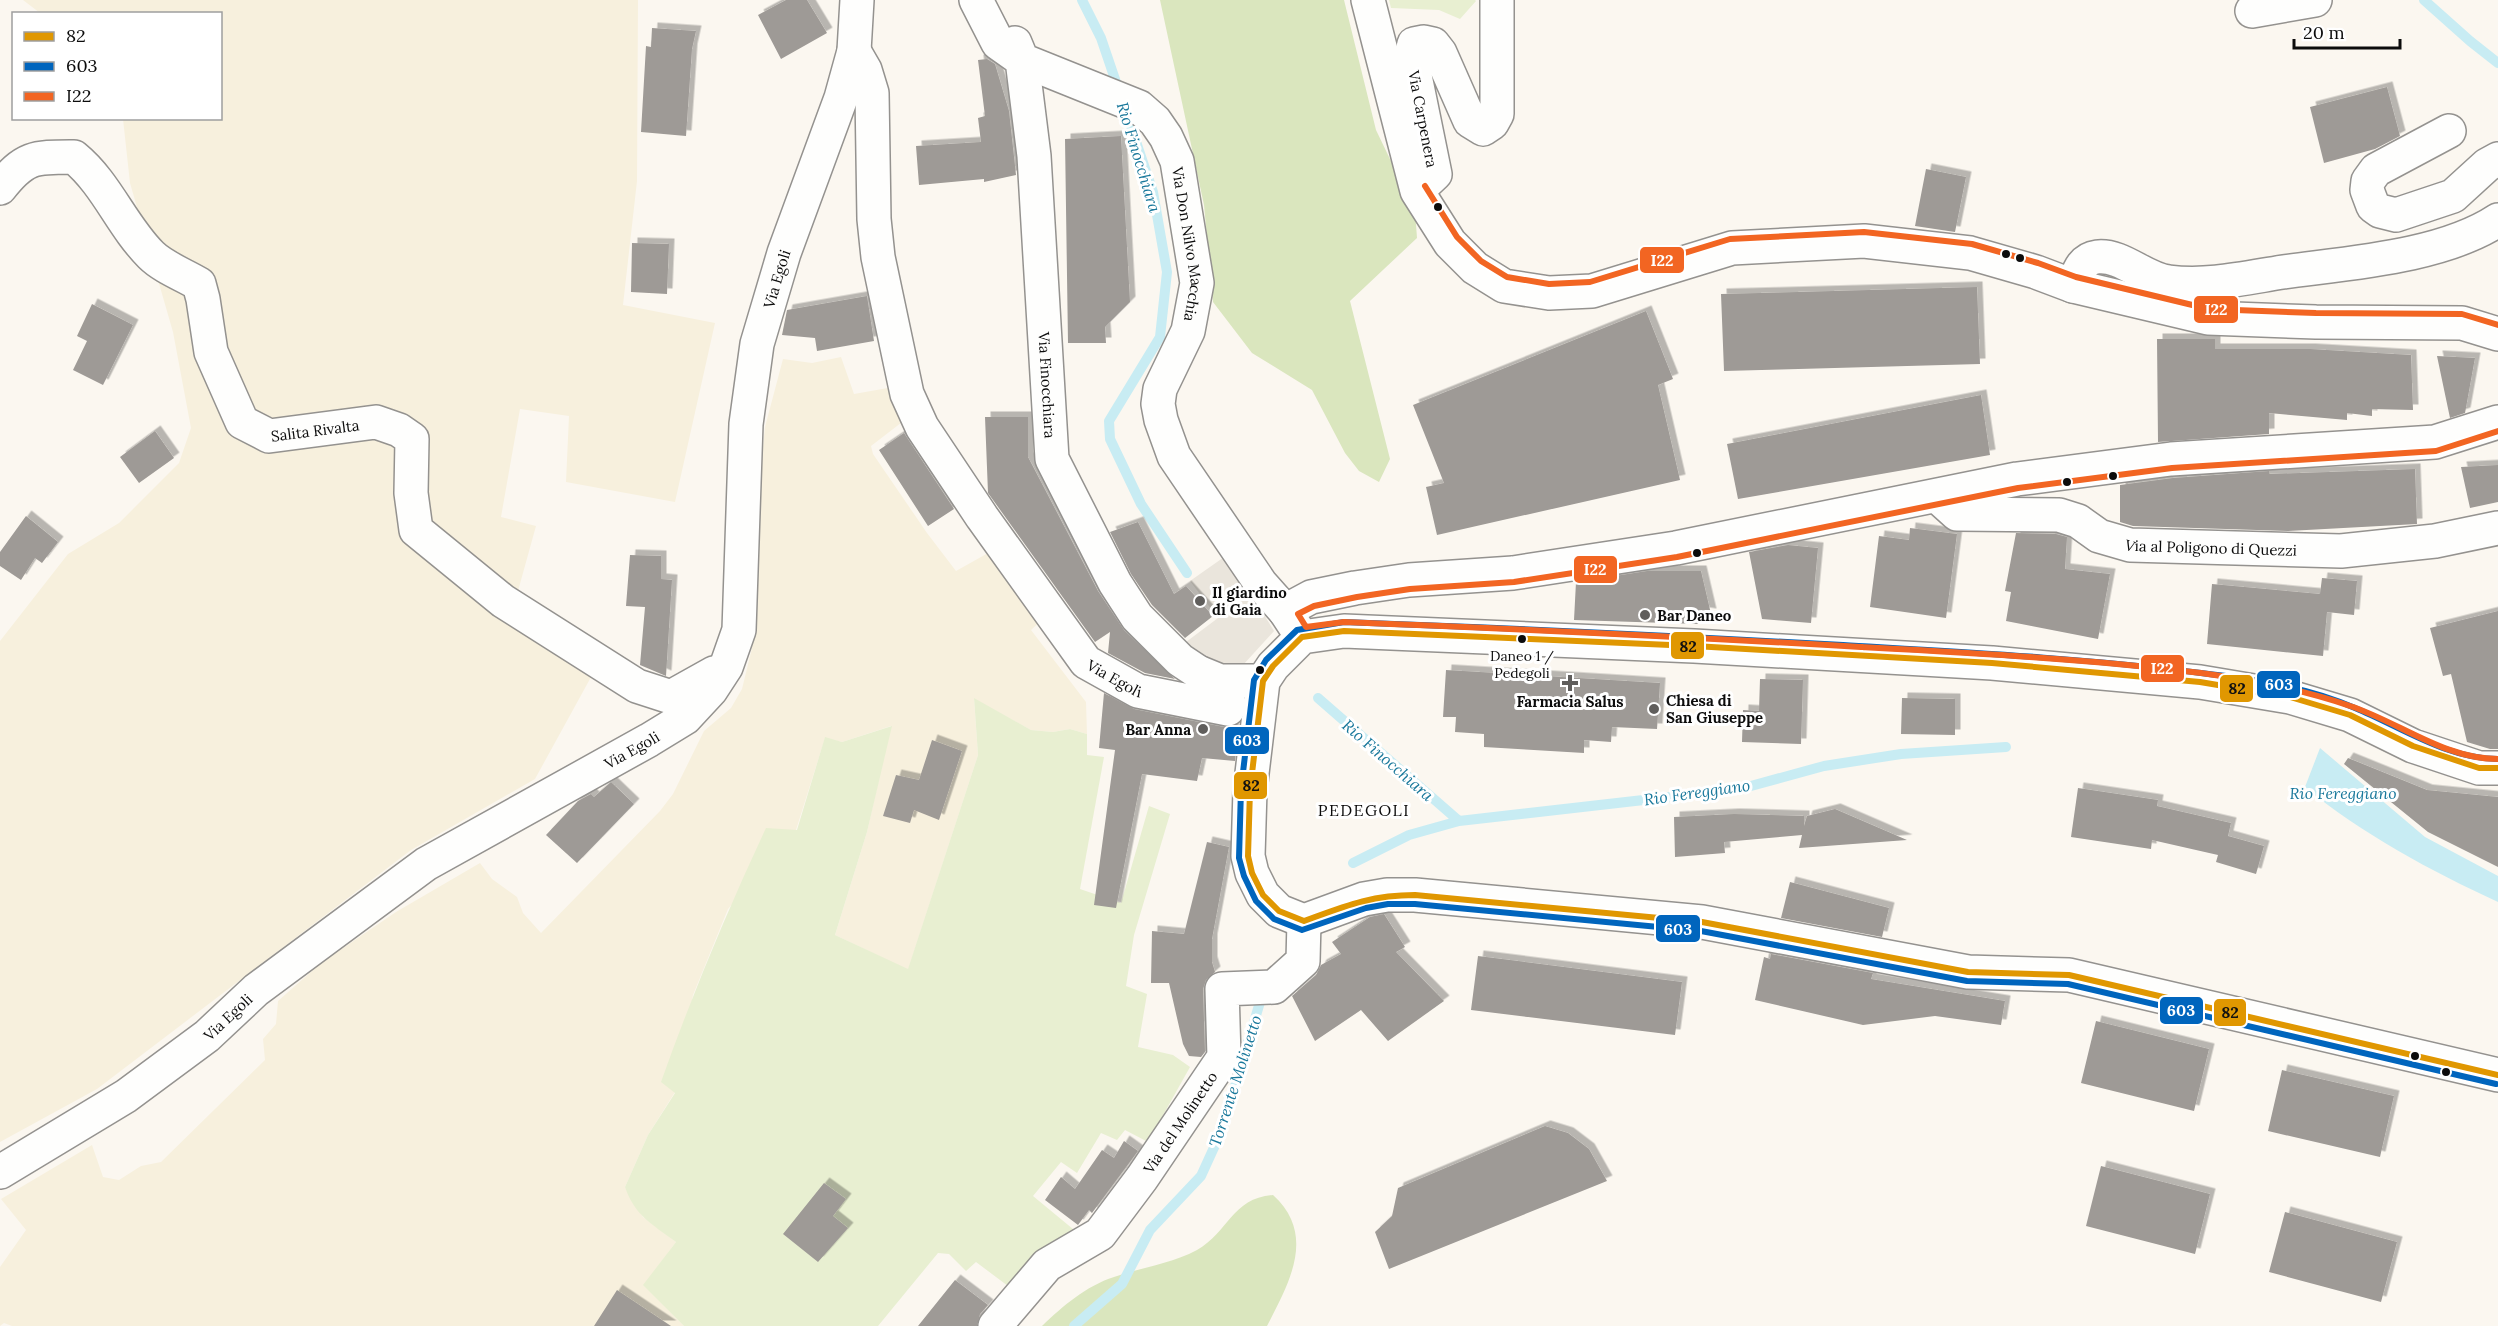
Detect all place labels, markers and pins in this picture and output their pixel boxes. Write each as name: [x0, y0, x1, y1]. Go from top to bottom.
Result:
unlabelled marker: [1432, 201, 1444, 213]
unlabelled marker: [2000, 248, 2012, 260]
unlabelled marker: [2014, 252, 2026, 264]
unlabelled marker: [2107, 470, 2119, 482]
unlabelled marker: [2061, 476, 2073, 488]
unlabelled marker: [1691, 547, 1703, 559]
place label: Il giardino di Gaia: [1212, 583, 1287, 619]
marker: Il giardino di Gaia: [1193, 594, 1207, 608]
place label: Bar Daneo: [1657, 606, 1732, 625]
marker: Bar Daneo: [1638, 608, 1652, 622]
marker: Daneo 1 / Pedegoli: [1516, 633, 1528, 645]
place label: Daneo 1 / Pedegoli: [1490, 647, 1554, 682]
unlabelled marker: [1254, 664, 1266, 676]
marker: Farmacia Salus: [1563, 676, 1577, 690]
place label: Chiesa di San Giuseppe: [1666, 691, 1763, 727]
place label: Farmacia Salus: [1516, 692, 1624, 711]
marker: Chiesa di San Giuseppe: [1647, 702, 1661, 716]
place label: Bar Anna: [1125, 720, 1191, 739]
marker: Bar Anna: [1196, 722, 1210, 736]
unlabelled marker: [2409, 1050, 2421, 1062]
unlabelled marker: [2440, 1066, 2452, 1078]

